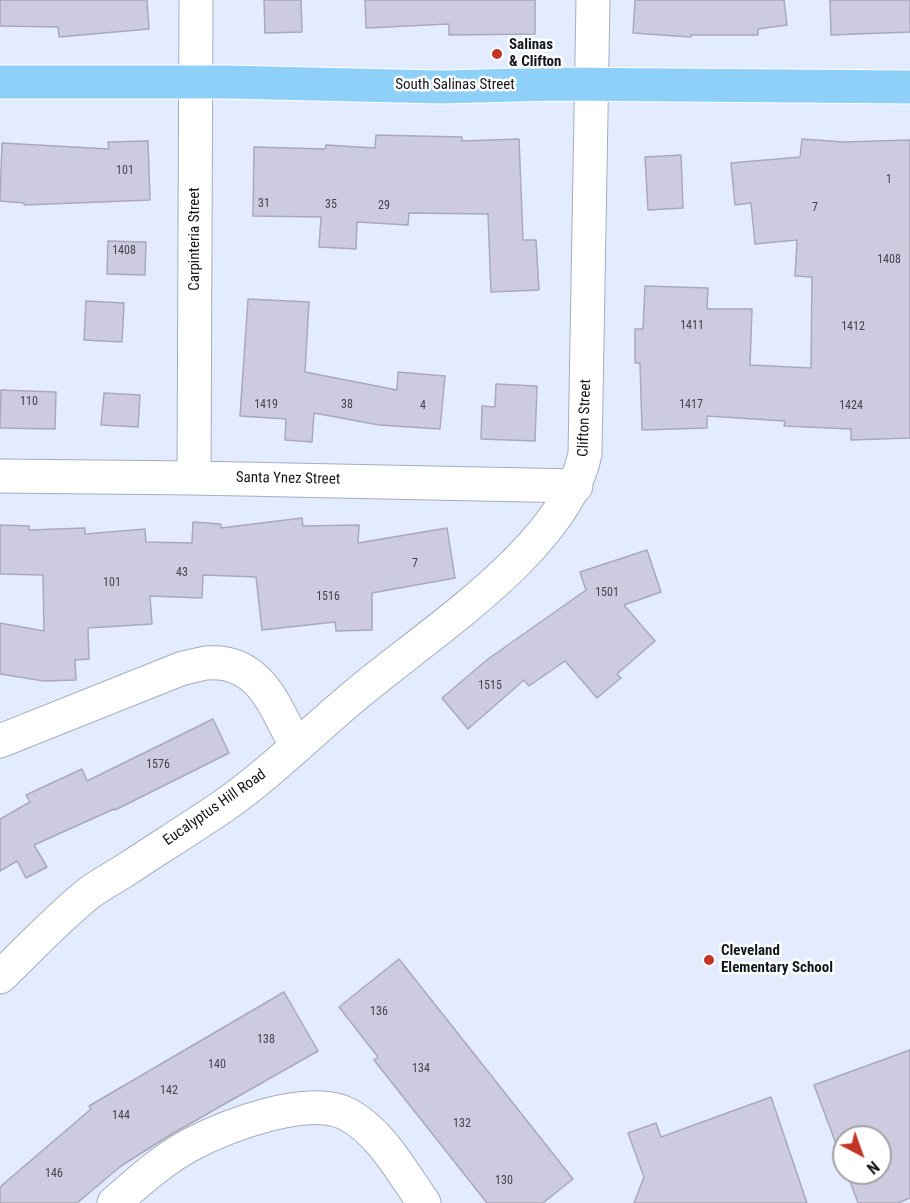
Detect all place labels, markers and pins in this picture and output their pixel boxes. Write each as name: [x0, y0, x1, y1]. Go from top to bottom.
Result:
place label: Salinas & Clifton: [509, 36, 561, 71]
marker: Salinas & Clifton: [490, 47, 504, 61]
place label: Cleveland Elementary School: [721, 942, 833, 977]
marker: Cleveland Elementary School: [702, 953, 716, 967]

